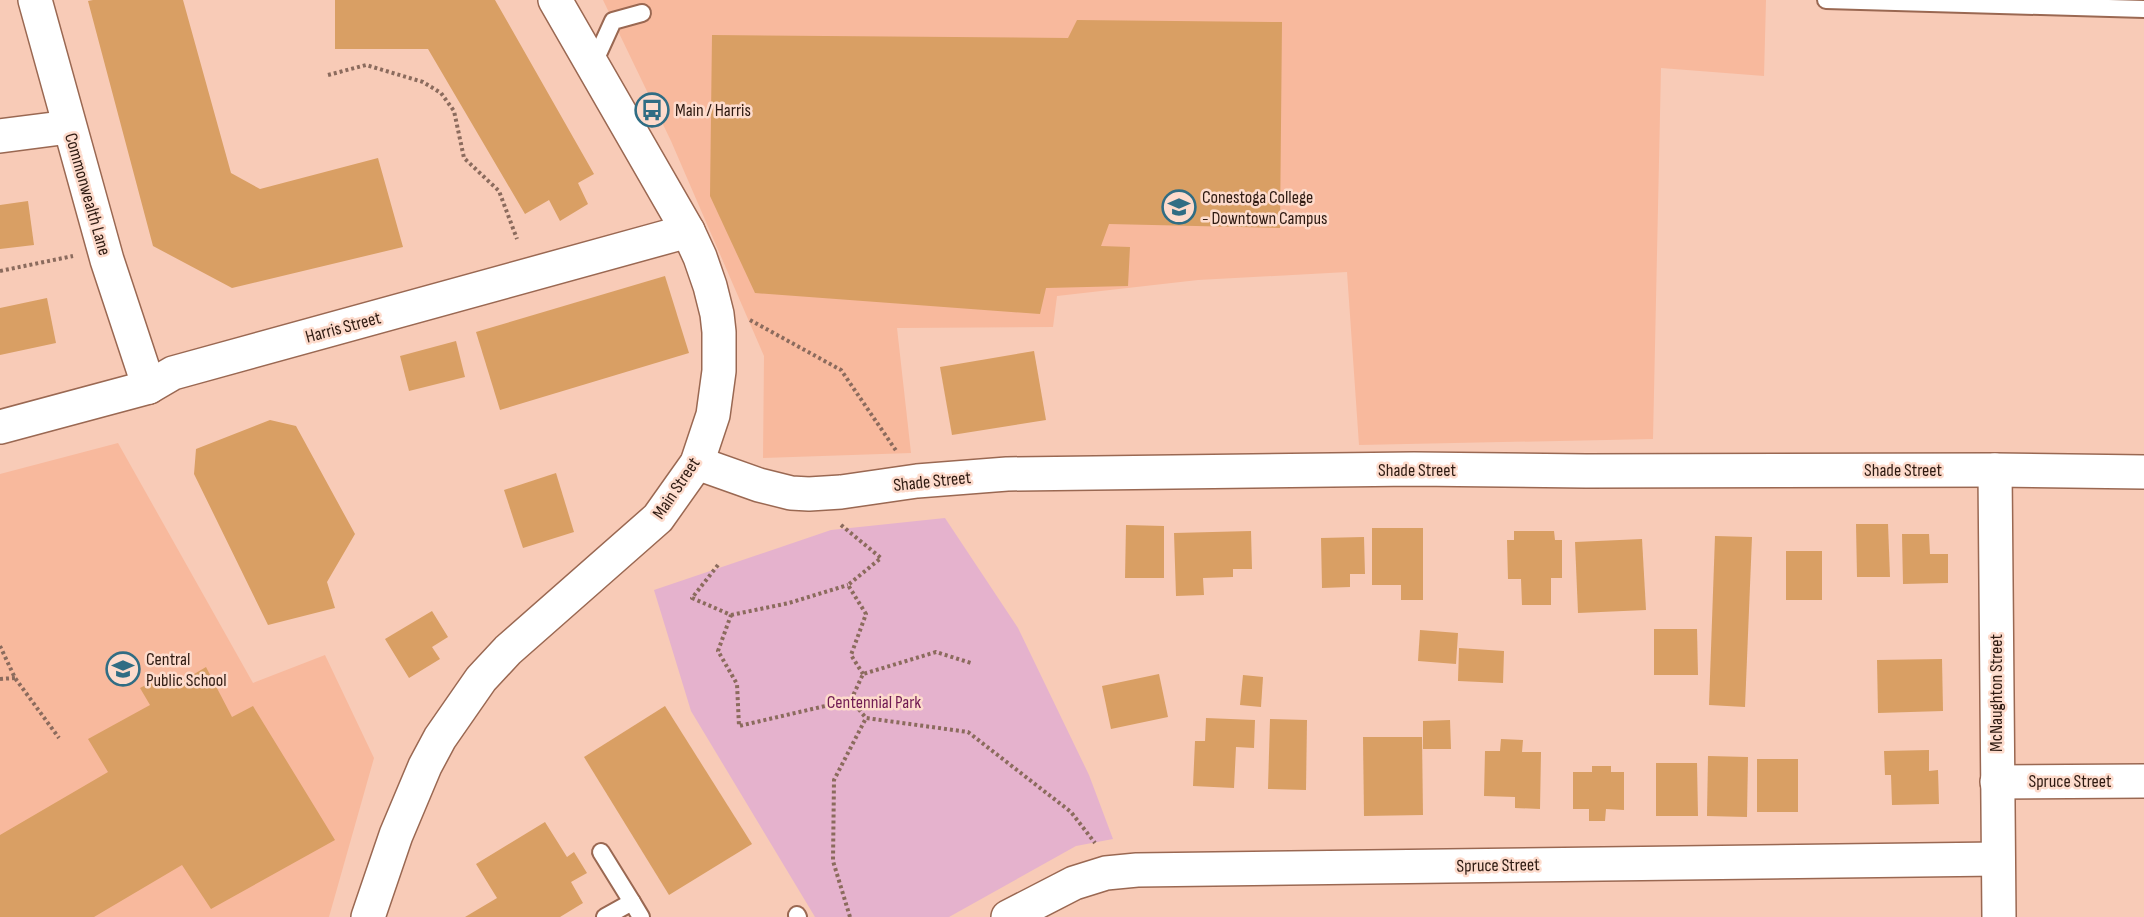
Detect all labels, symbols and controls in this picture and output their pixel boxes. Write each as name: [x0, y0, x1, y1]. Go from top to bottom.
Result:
bus stop icon: Main / Harris: [634, 92, 670, 128]
place label: Main / Harris: [675, 100, 751, 121]
street label: Commonwealth Lane: [60, 130, 115, 258]
place label: Conestoga College - Downtown Campus: [1202, 187, 1327, 229]
school or university icon: Conestoga College - Downtown Campus: [1161, 189, 1197, 225]
street label: Harris Street: [303, 307, 384, 348]
street label: Main Street: [648, 453, 705, 523]
street label: Shade Street: [1378, 460, 1456, 481]
street label: Shade Street: [1864, 460, 1942, 481]
street label: Shade Street: [892, 467, 972, 496]
street label: McNaughton Street: [1986, 634, 2007, 752]
place label: Central Public School: [146, 649, 227, 691]
school or university icon: Central Public School: [105, 651, 141, 687]
park label: Centennial Park: [827, 692, 921, 713]
street label: Spruce Street: [2028, 771, 2112, 792]
street label: Spruce Street: [1456, 854, 1540, 877]

